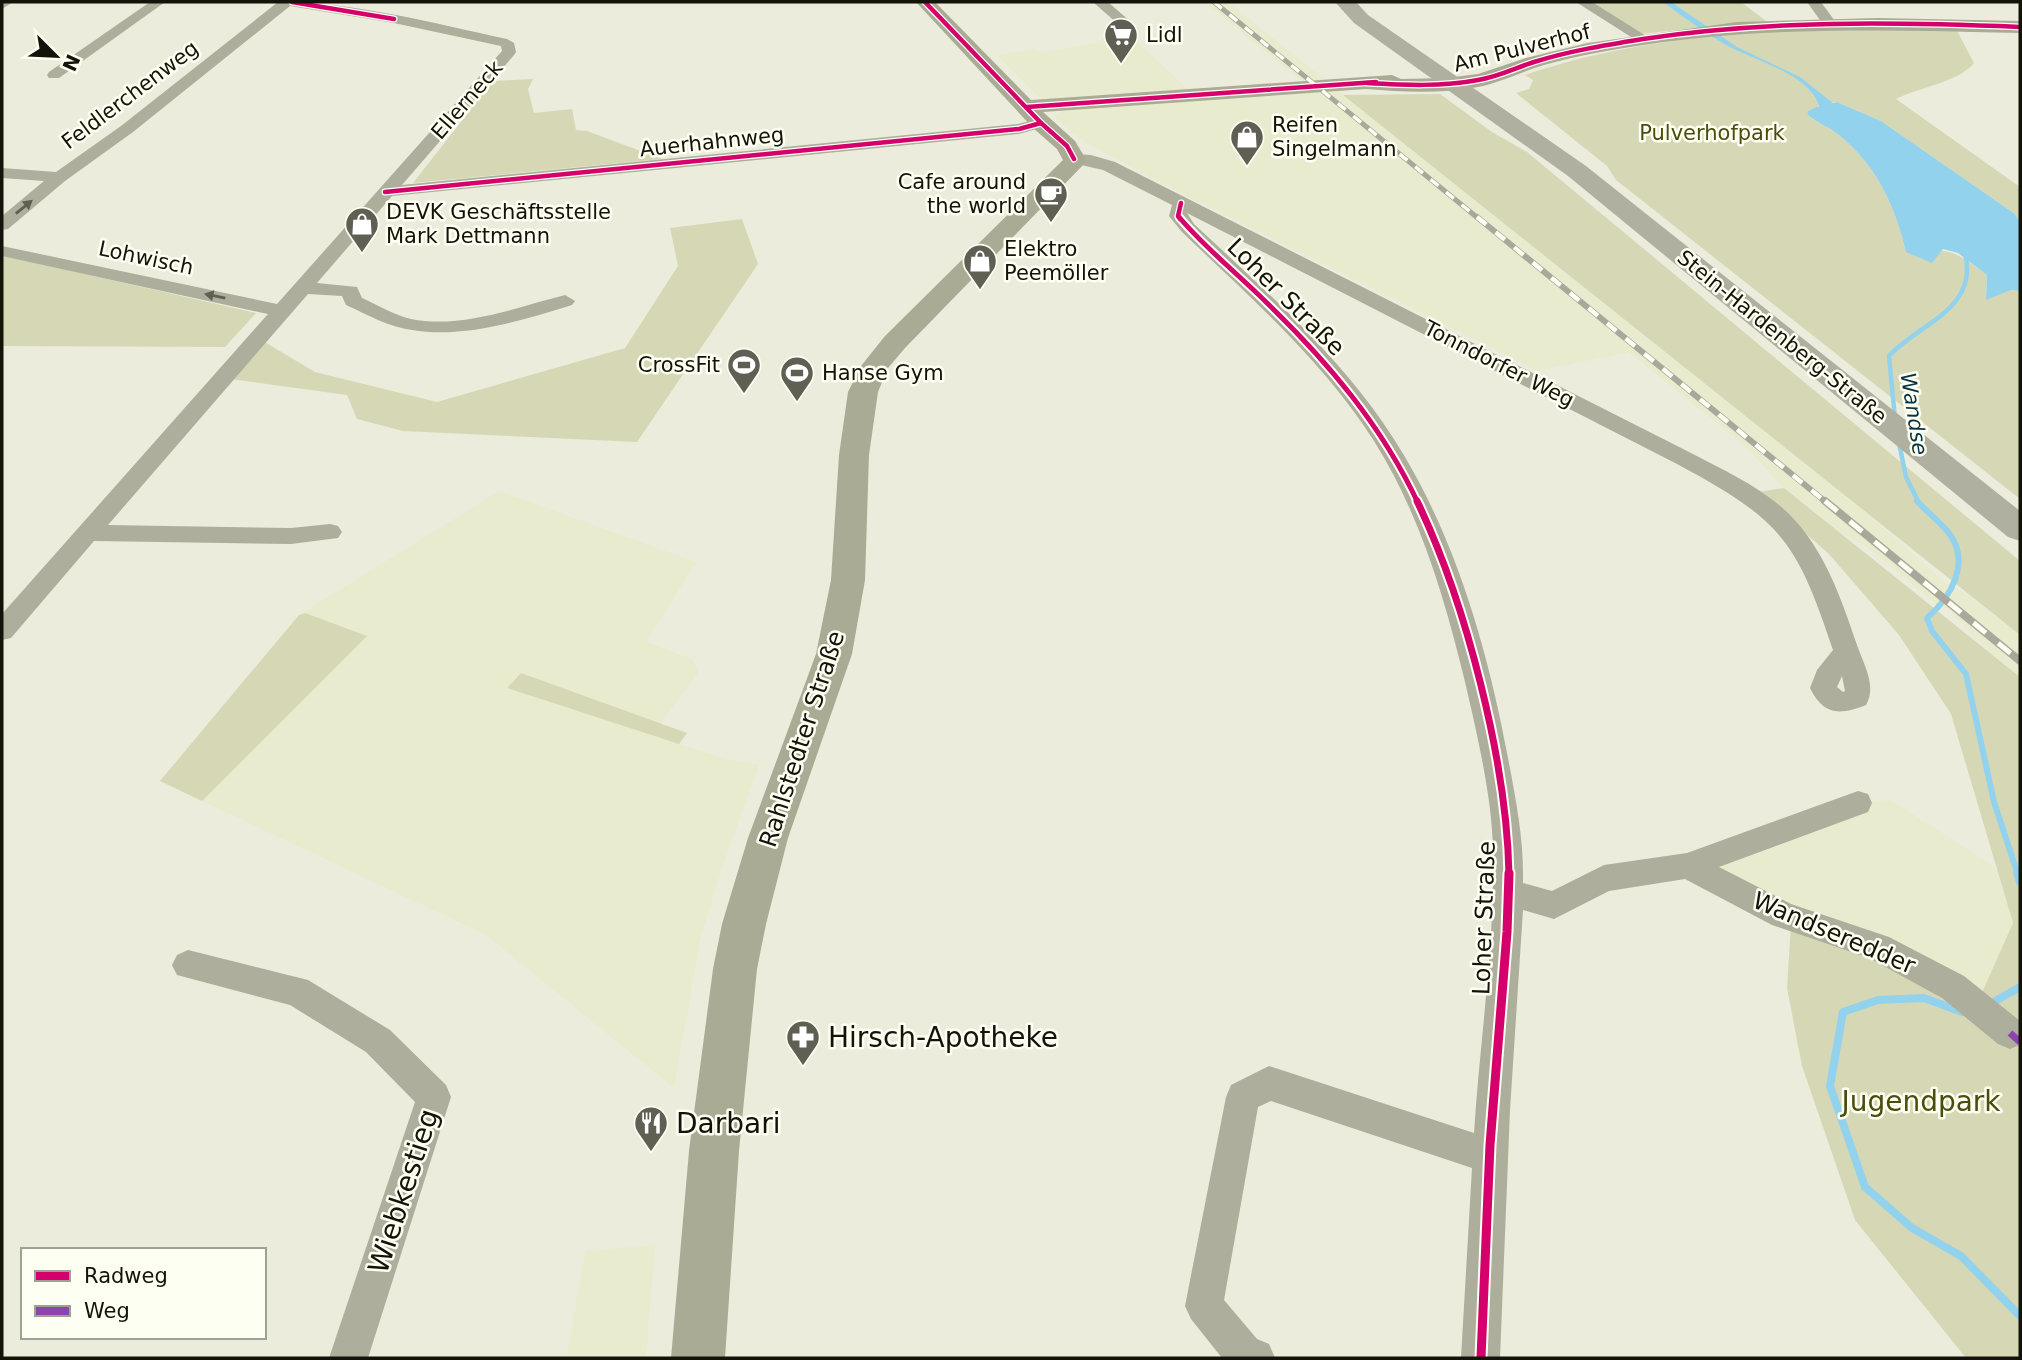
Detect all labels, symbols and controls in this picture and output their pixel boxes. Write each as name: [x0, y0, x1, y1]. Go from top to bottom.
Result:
supermarket icon: Lidl: [1102, 16, 1140, 65]
street label: Am Pulverhof: [1451, 19, 1593, 77]
north arrow: [21, 21, 91, 91]
place label: Lidl: [1146, 23, 1183, 47]
street label: Feldlerchenweg: [57, 36, 203, 154]
text: N: [58, 51, 85, 75]
street label: Ellerneck: [426, 55, 508, 144]
place label: Reifen Singelmann: [1272, 113, 1397, 161]
shop icon: Reifen Singelmann: [1228, 118, 1266, 167]
park label: Pulverhofpark: [1639, 121, 1786, 145]
street label: Auerhahnweg: [639, 122, 785, 162]
place label: Cafe around the world: [898, 170, 1026, 218]
cafe icon: Cafe around the world: [1032, 175, 1070, 224]
one-way arrow: [16, 200, 33, 215]
place label: DEVK Geschäftsstelle Mark Dettmann: [386, 200, 611, 248]
shop icon: DEVK Geschäftsstelle Mark Dettmann: [343, 205, 381, 254]
street label: Loher Straße: [1222, 233, 1350, 361]
street label: Lohwisch: [96, 236, 196, 280]
place label: Elektro Peemöller: [1004, 237, 1109, 285]
shop icon: Elektro Peemöller: [961, 242, 999, 291]
street label: Stein-Hardenberg-Straße: [1673, 245, 1891, 429]
one-way arrow: [204, 291, 226, 302]
street label: Tonndorfer Weg: [1419, 315, 1578, 412]
sports icon: CrossFit: [725, 346, 763, 395]
place label: CrossFit: [638, 353, 720, 377]
sports icon: Hanse Gym: [778, 354, 816, 403]
place label: Hanse Gym: [822, 361, 944, 385]
water label: Wandse: [1896, 371, 1932, 457]
street label: Rahlstedter Straße: [754, 627, 850, 851]
street label: Loher Straße: [1467, 840, 1501, 996]
street label: Wandseredder: [1749, 886, 1920, 980]
pharmacy icon: Hirsch-Apotheke: [784, 1018, 822, 1067]
place label: Hirsch-Apotheke: [828, 1021, 1058, 1054]
park label: Jugendpark: [1839, 1085, 2001, 1118]
restaurant icon: Darbari: [632, 1104, 670, 1153]
street label: Wiebkestieg: [361, 1105, 446, 1277]
place label: Darbari: [676, 1107, 780, 1140]
legend: [21, 1248, 266, 1339]
text: Radweg: [84, 1264, 168, 1288]
text: Weg: [84, 1299, 130, 1323]

